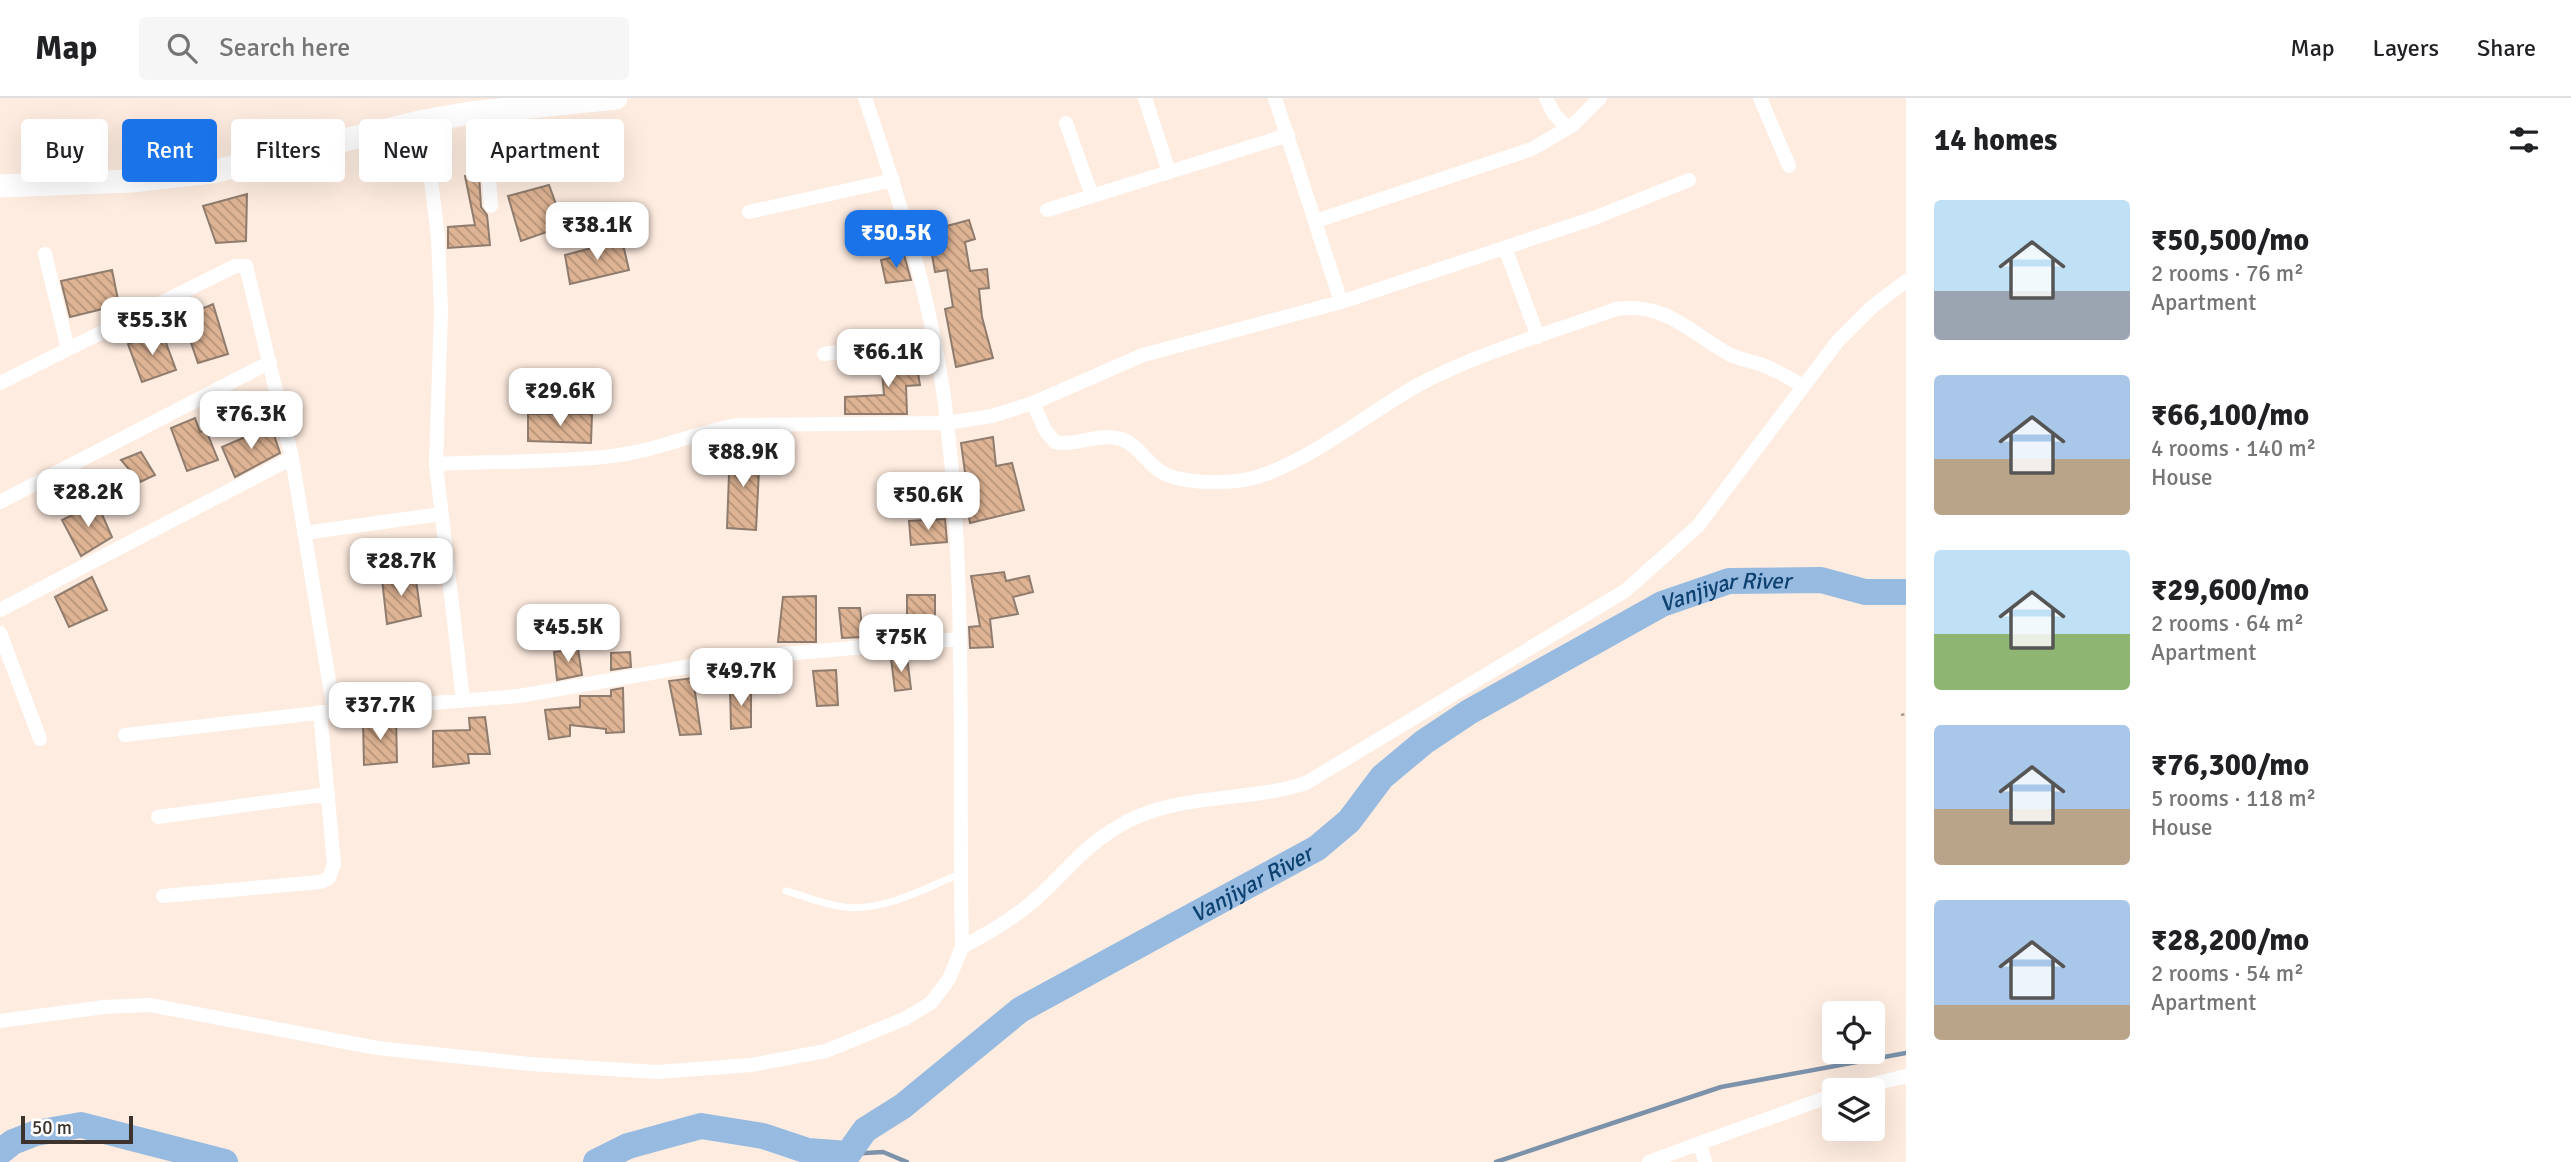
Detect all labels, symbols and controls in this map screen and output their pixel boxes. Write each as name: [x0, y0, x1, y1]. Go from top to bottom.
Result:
search box: [139, 17, 629, 80]
text: Map: [35, 28, 97, 69]
icon: search: [163, 29, 201, 67]
text: Search here: [219, 32, 350, 64]
text: Map: [2290, 33, 2335, 63]
text: Layers: [2373, 33, 2439, 63]
text: Share: [2477, 33, 2536, 63]
chip: Buy: [21, 119, 108, 182]
chip: Rent: [122, 119, 217, 182]
chip: Filters: [231, 119, 345, 182]
chip: New: [359, 119, 452, 182]
chip: Apartment: [466, 119, 624, 182]
icon: filters: [2505, 121, 2543, 159]
text: 14 homes: [1934, 122, 2057, 159]
pin: ₹38.1K: [540, 202, 654, 262]
text: ₹38.1K: [562, 210, 632, 239]
pin: ₹50.5K: [839, 211, 953, 270]
text: ₹50.5K: [861, 218, 931, 247]
text: ₹50,500/mo: [2151, 222, 2309, 259]
icon: home: [1990, 228, 2074, 312]
text: 2 rooms · 76 m²: [2151, 259, 2304, 288]
text: Apartment: [2151, 288, 2256, 317]
pin: ₹55.3K: [95, 298, 209, 357]
text: ₹55.3K: [117, 305, 187, 334]
pin: ₹66.1K: [831, 330, 945, 389]
text: ₹66.1K: [853, 337, 923, 366]
pin: ₹29.6K: [503, 368, 617, 428]
text: ₹29.6K: [525, 376, 595, 405]
pin: ₹76.3K: [194, 392, 308, 451]
text: ₹66,100/mo: [2151, 397, 2309, 434]
text: ₹76.3K: [216, 399, 286, 428]
icon: home: [1990, 403, 2074, 487]
pin: ₹88.9K: [686, 430, 800, 489]
text: 4 rooms · 140 m²: [2151, 434, 2316, 463]
text: ₹88.9K: [708, 437, 778, 466]
text: House: [2151, 463, 2213, 492]
pin: ₹28.2K: [31, 470, 145, 529]
pin: ₹50.6K: [871, 472, 985, 532]
text: ₹28.2K: [53, 477, 123, 506]
text: ₹50.6K: [893, 480, 963, 509]
pin: ₹28.7K: [344, 538, 458, 598]
text: ₹28.7K: [366, 546, 436, 575]
water label: Vanjiyar River: [1656, 566, 1795, 619]
text: ₹29,600/mo: [2151, 572, 2309, 609]
icon: home: [1990, 578, 2074, 662]
pin: ₹45.5K: [511, 604, 625, 664]
text: 2 rooms · 64 m²: [2151, 609, 2304, 638]
text: ₹45.5K: [533, 612, 603, 641]
pin: ₹75K: [860, 614, 942, 674]
text: ₹75K: [875, 622, 927, 651]
text: Apartment: [2151, 638, 2256, 667]
pin: ₹49.7K: [684, 648, 798, 708]
text: ₹49.7K: [706, 656, 776, 685]
pin: ₹37.7K: [323, 682, 437, 742]
text: ₹37.7K: [345, 690, 415, 719]
text: ₹76,300/mo: [2151, 747, 2309, 784]
icon: home: [1990, 753, 2074, 837]
text: 5 rooms · 118 m²: [2151, 784, 2316, 813]
text: House: [2151, 813, 2213, 842]
water label: Vanjiyar River: [1186, 838, 1321, 929]
text: ₹28,200/mo: [2151, 922, 2309, 959]
icon: home: [1990, 928, 2074, 1012]
text: 2 rooms · 54 m²: [2151, 959, 2304, 988]
text: Apartment: [2151, 988, 2256, 1017]
map controls: [1822, 1001, 1885, 1141]
button: locate: [1822, 1001, 1885, 1064]
button: layers: [1822, 1078, 1885, 1141]
scale bar: [21, 1113, 133, 1145]
text: 50 m: [32, 1116, 72, 1140]

